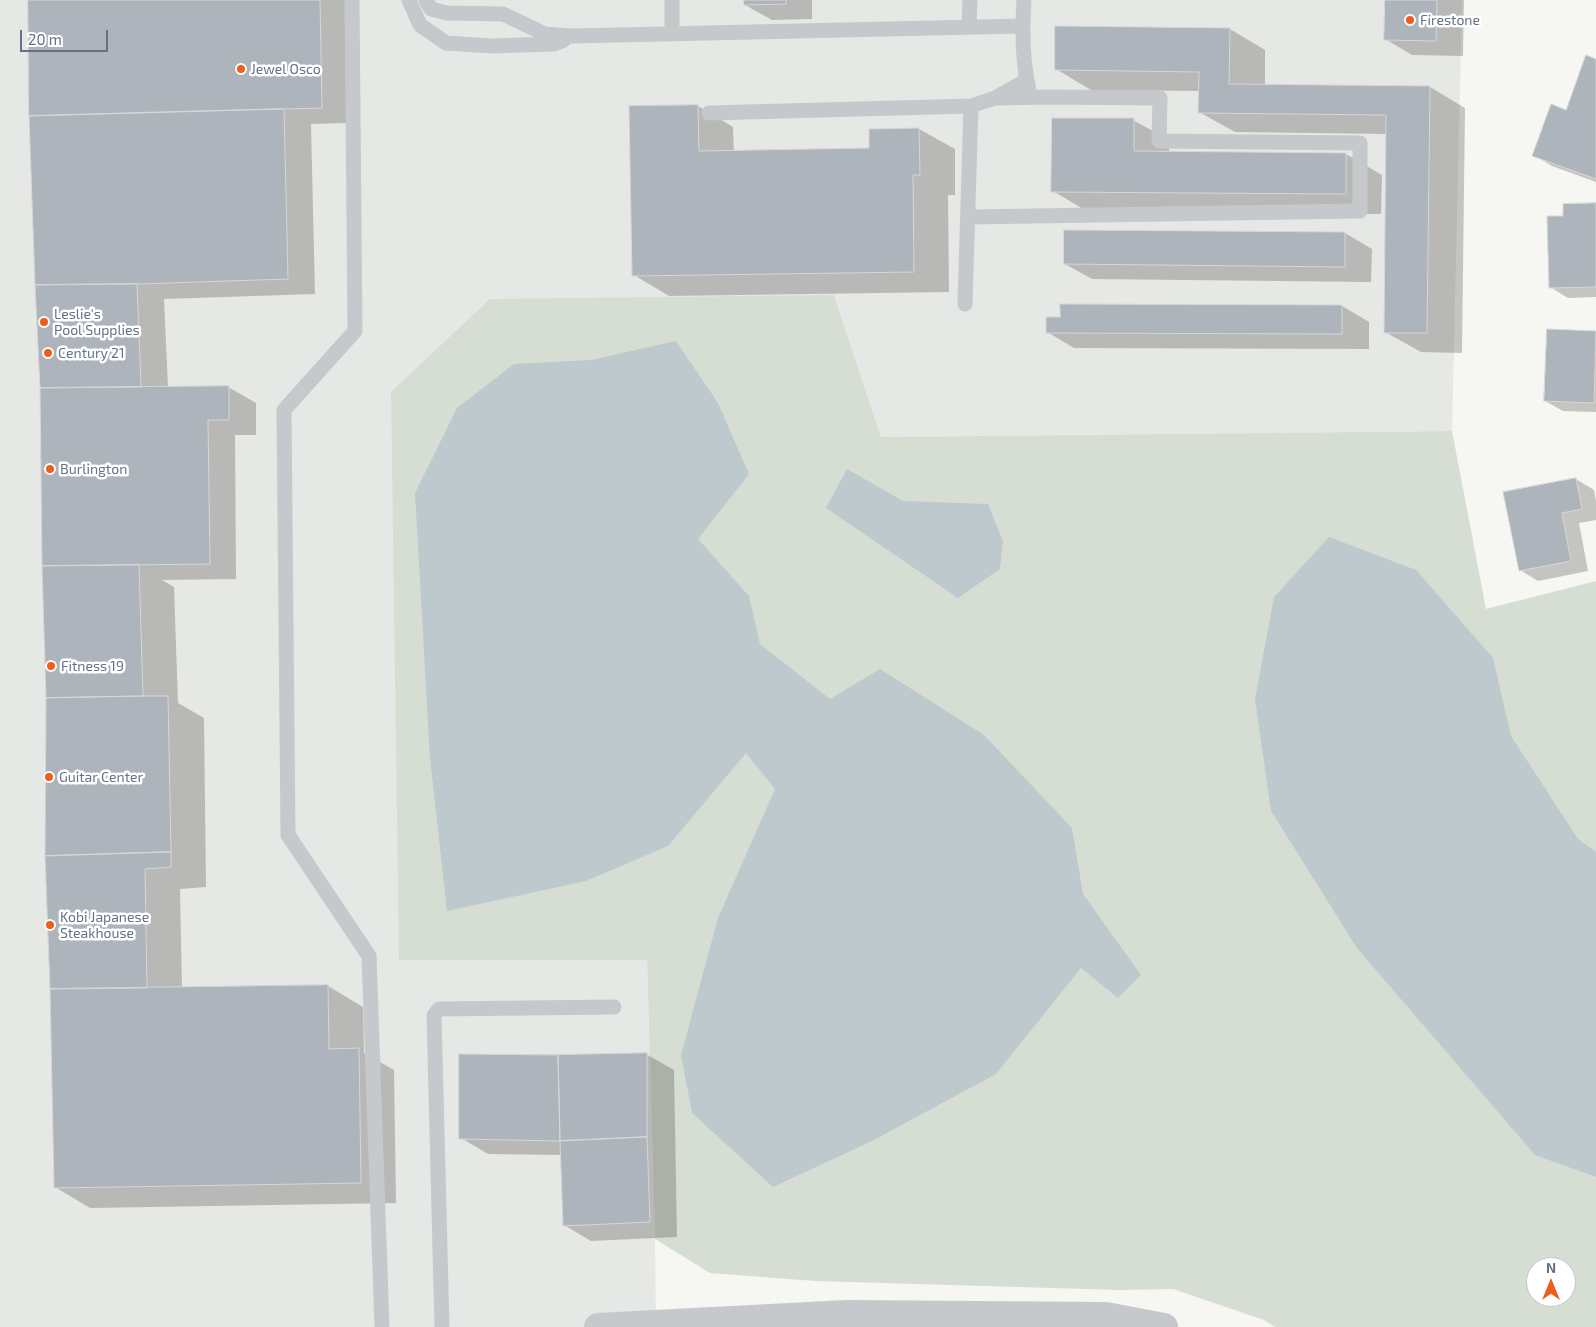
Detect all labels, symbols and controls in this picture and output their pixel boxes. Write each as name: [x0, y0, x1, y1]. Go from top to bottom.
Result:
place label: Firestone: [1420, 12, 1480, 28]
marker: Firestone: [1404, 14, 1416, 26]
scale bar: [22, 20, 110, 52]
text: 20 m: [28, 30, 62, 48]
place label: Jewel Osco: [251, 61, 321, 77]
marker: Jewel Osco: [235, 63, 247, 75]
place label: Leslie's Pool Supplies: [54, 306, 140, 338]
marker: Leslie's Pool Supplies: [38, 316, 50, 328]
place label: Century 21: [58, 345, 125, 361]
marker: Century 21: [42, 347, 54, 359]
place label: Burlington: [60, 461, 127, 477]
marker: Burlington: [44, 463, 56, 475]
place label: Fitness 19: [61, 658, 124, 674]
marker: Fitness 19: [45, 660, 57, 672]
place label: Guitar Center: [59, 769, 143, 785]
marker: Guitar Center: [43, 771, 55, 783]
place label: Kobi Japanese Steakhouse: [60, 909, 149, 942]
marker: Kobi Japanese Steakhouse: [44, 919, 56, 931]
north arrow: [1526, 1257, 1576, 1307]
text: N: [1546, 1259, 1556, 1276]

